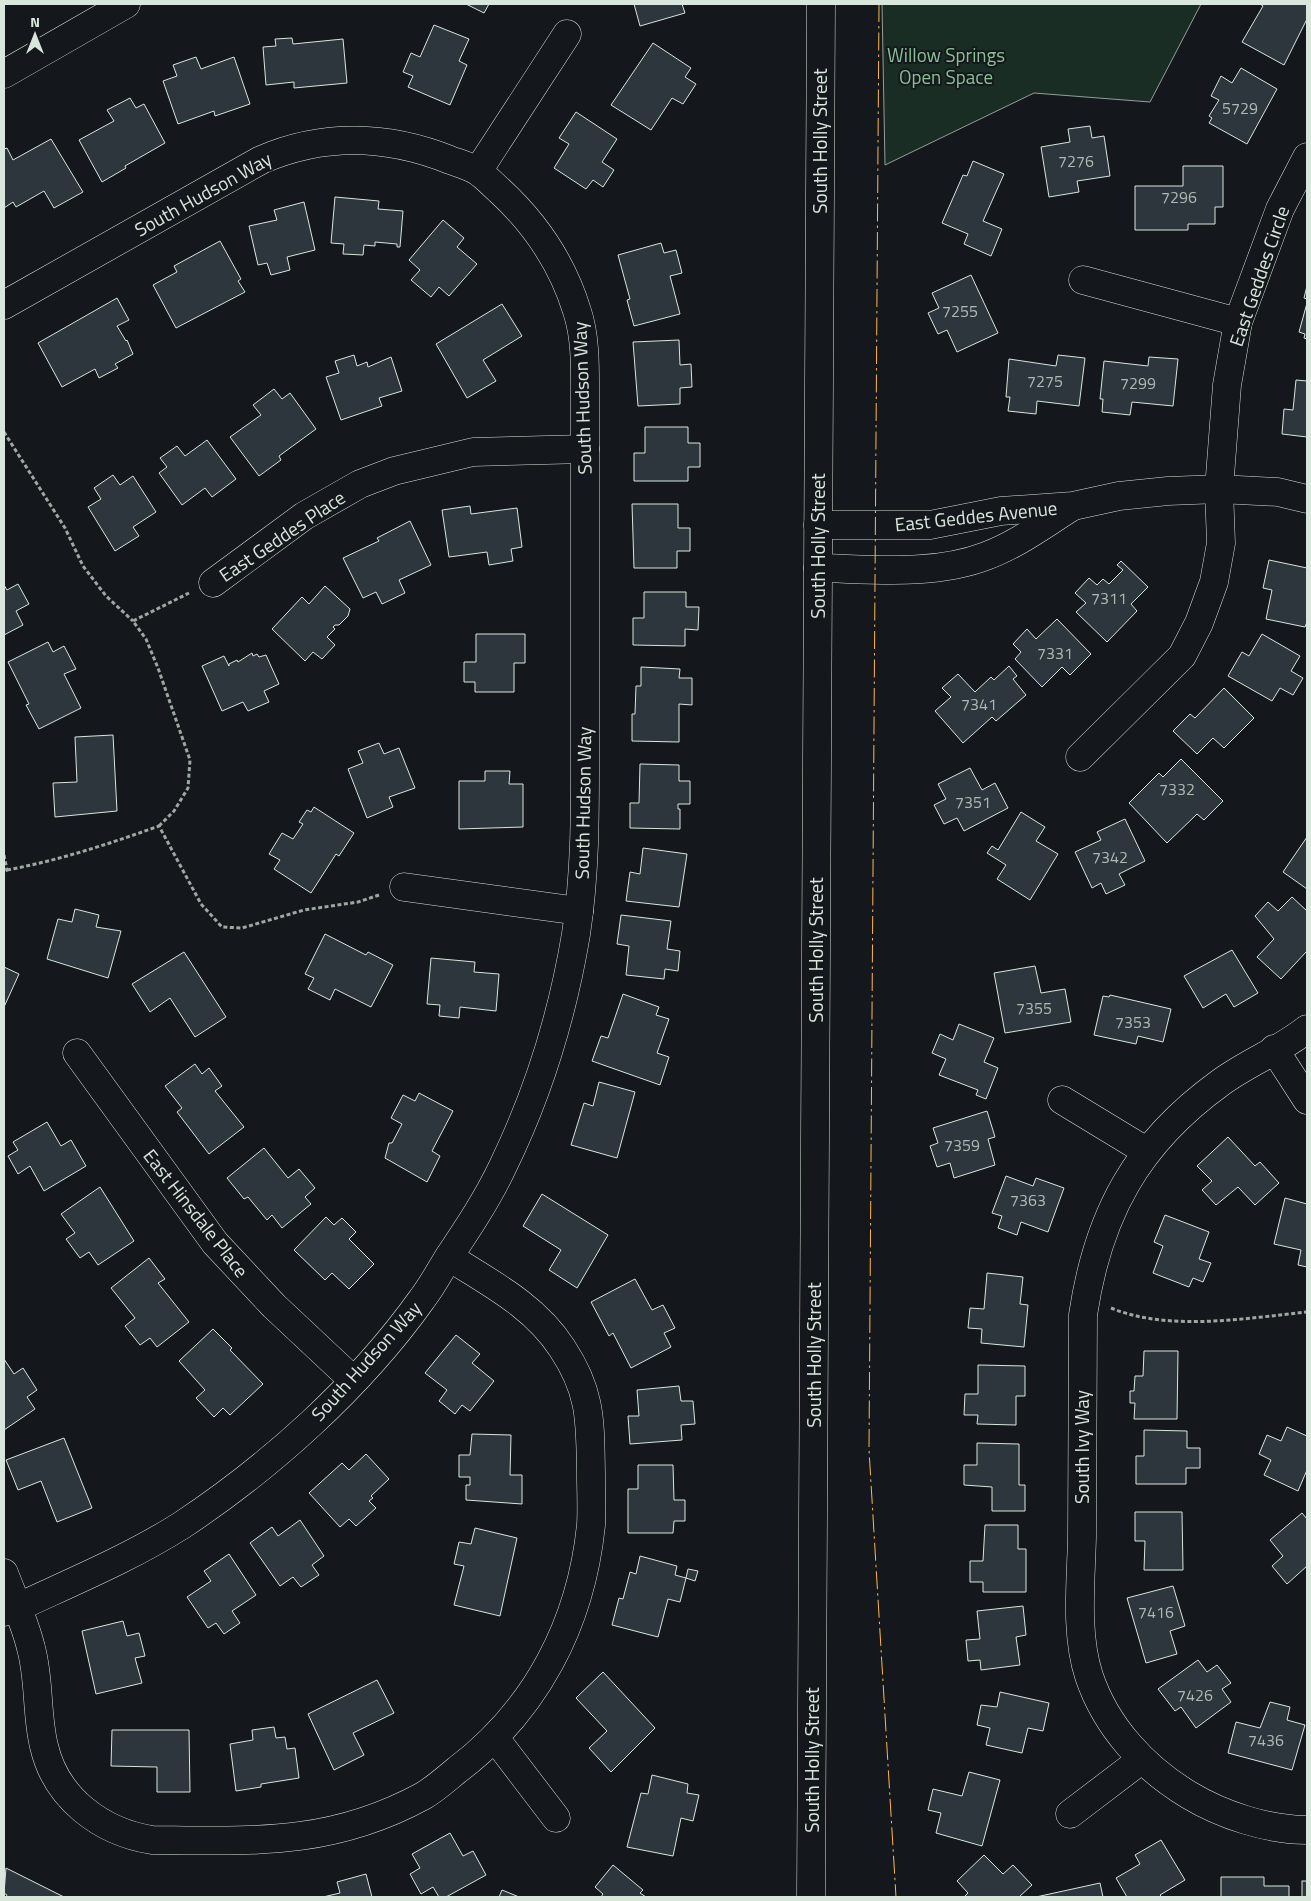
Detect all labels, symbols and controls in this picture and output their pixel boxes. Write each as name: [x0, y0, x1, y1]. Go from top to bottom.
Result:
north arrow: [10, 10, 60, 60]
text: N: [30, 11, 40, 32]
park label: Willow Springs Open Space: [887, 40, 1005, 91]
street label: South Holly Street: [805, 68, 834, 214]
house number: 5729: [1222, 96, 1258, 120]
street label: South Hudson Way: [129, 144, 277, 243]
house number: 7276: [1058, 149, 1094, 173]
house number: 7296: [1161, 185, 1197, 209]
street label: East Geddes Circle: [1221, 202, 1296, 350]
house number: 7255: [942, 299, 978, 323]
street label: South Hudson Way: [564, 321, 599, 475]
house number: 7275: [1027, 369, 1063, 393]
house number: 7299: [1120, 371, 1156, 395]
street label: South Holly Street: [803, 473, 832, 619]
street label: East Geddes Place: [213, 483, 351, 589]
street label: East Geddes Avenue: [893, 493, 1059, 538]
house number: 7311: [1091, 586, 1127, 610]
house number: 7331: [1037, 641, 1073, 665]
house number: 7341: [961, 692, 997, 716]
street label: South Hudson Way: [567, 726, 598, 880]
house number: 7332: [1159, 777, 1195, 801]
house number: 7351: [955, 790, 991, 814]
house number: 7342: [1092, 845, 1128, 869]
street label: South Holly Street: [801, 877, 830, 1023]
house number: 7355: [1016, 996, 1052, 1020]
house number: 7353: [1115, 1010, 1151, 1034]
house number: 7359: [944, 1133, 980, 1157]
street label: East Hinsdale Place: [137, 1142, 256, 1283]
house number: 7363: [1010, 1188, 1046, 1212]
street label: South Holly Street: [799, 1282, 828, 1428]
street label: South Hudson Way: [304, 1294, 428, 1427]
street label: South Ivy Way: [1067, 1390, 1096, 1504]
house number: 7416: [1138, 1600, 1174, 1624]
house number: 7426: [1177, 1683, 1213, 1707]
street label: South Holly Street: [797, 1687, 826, 1833]
house number: 7436: [1248, 1728, 1284, 1752]

